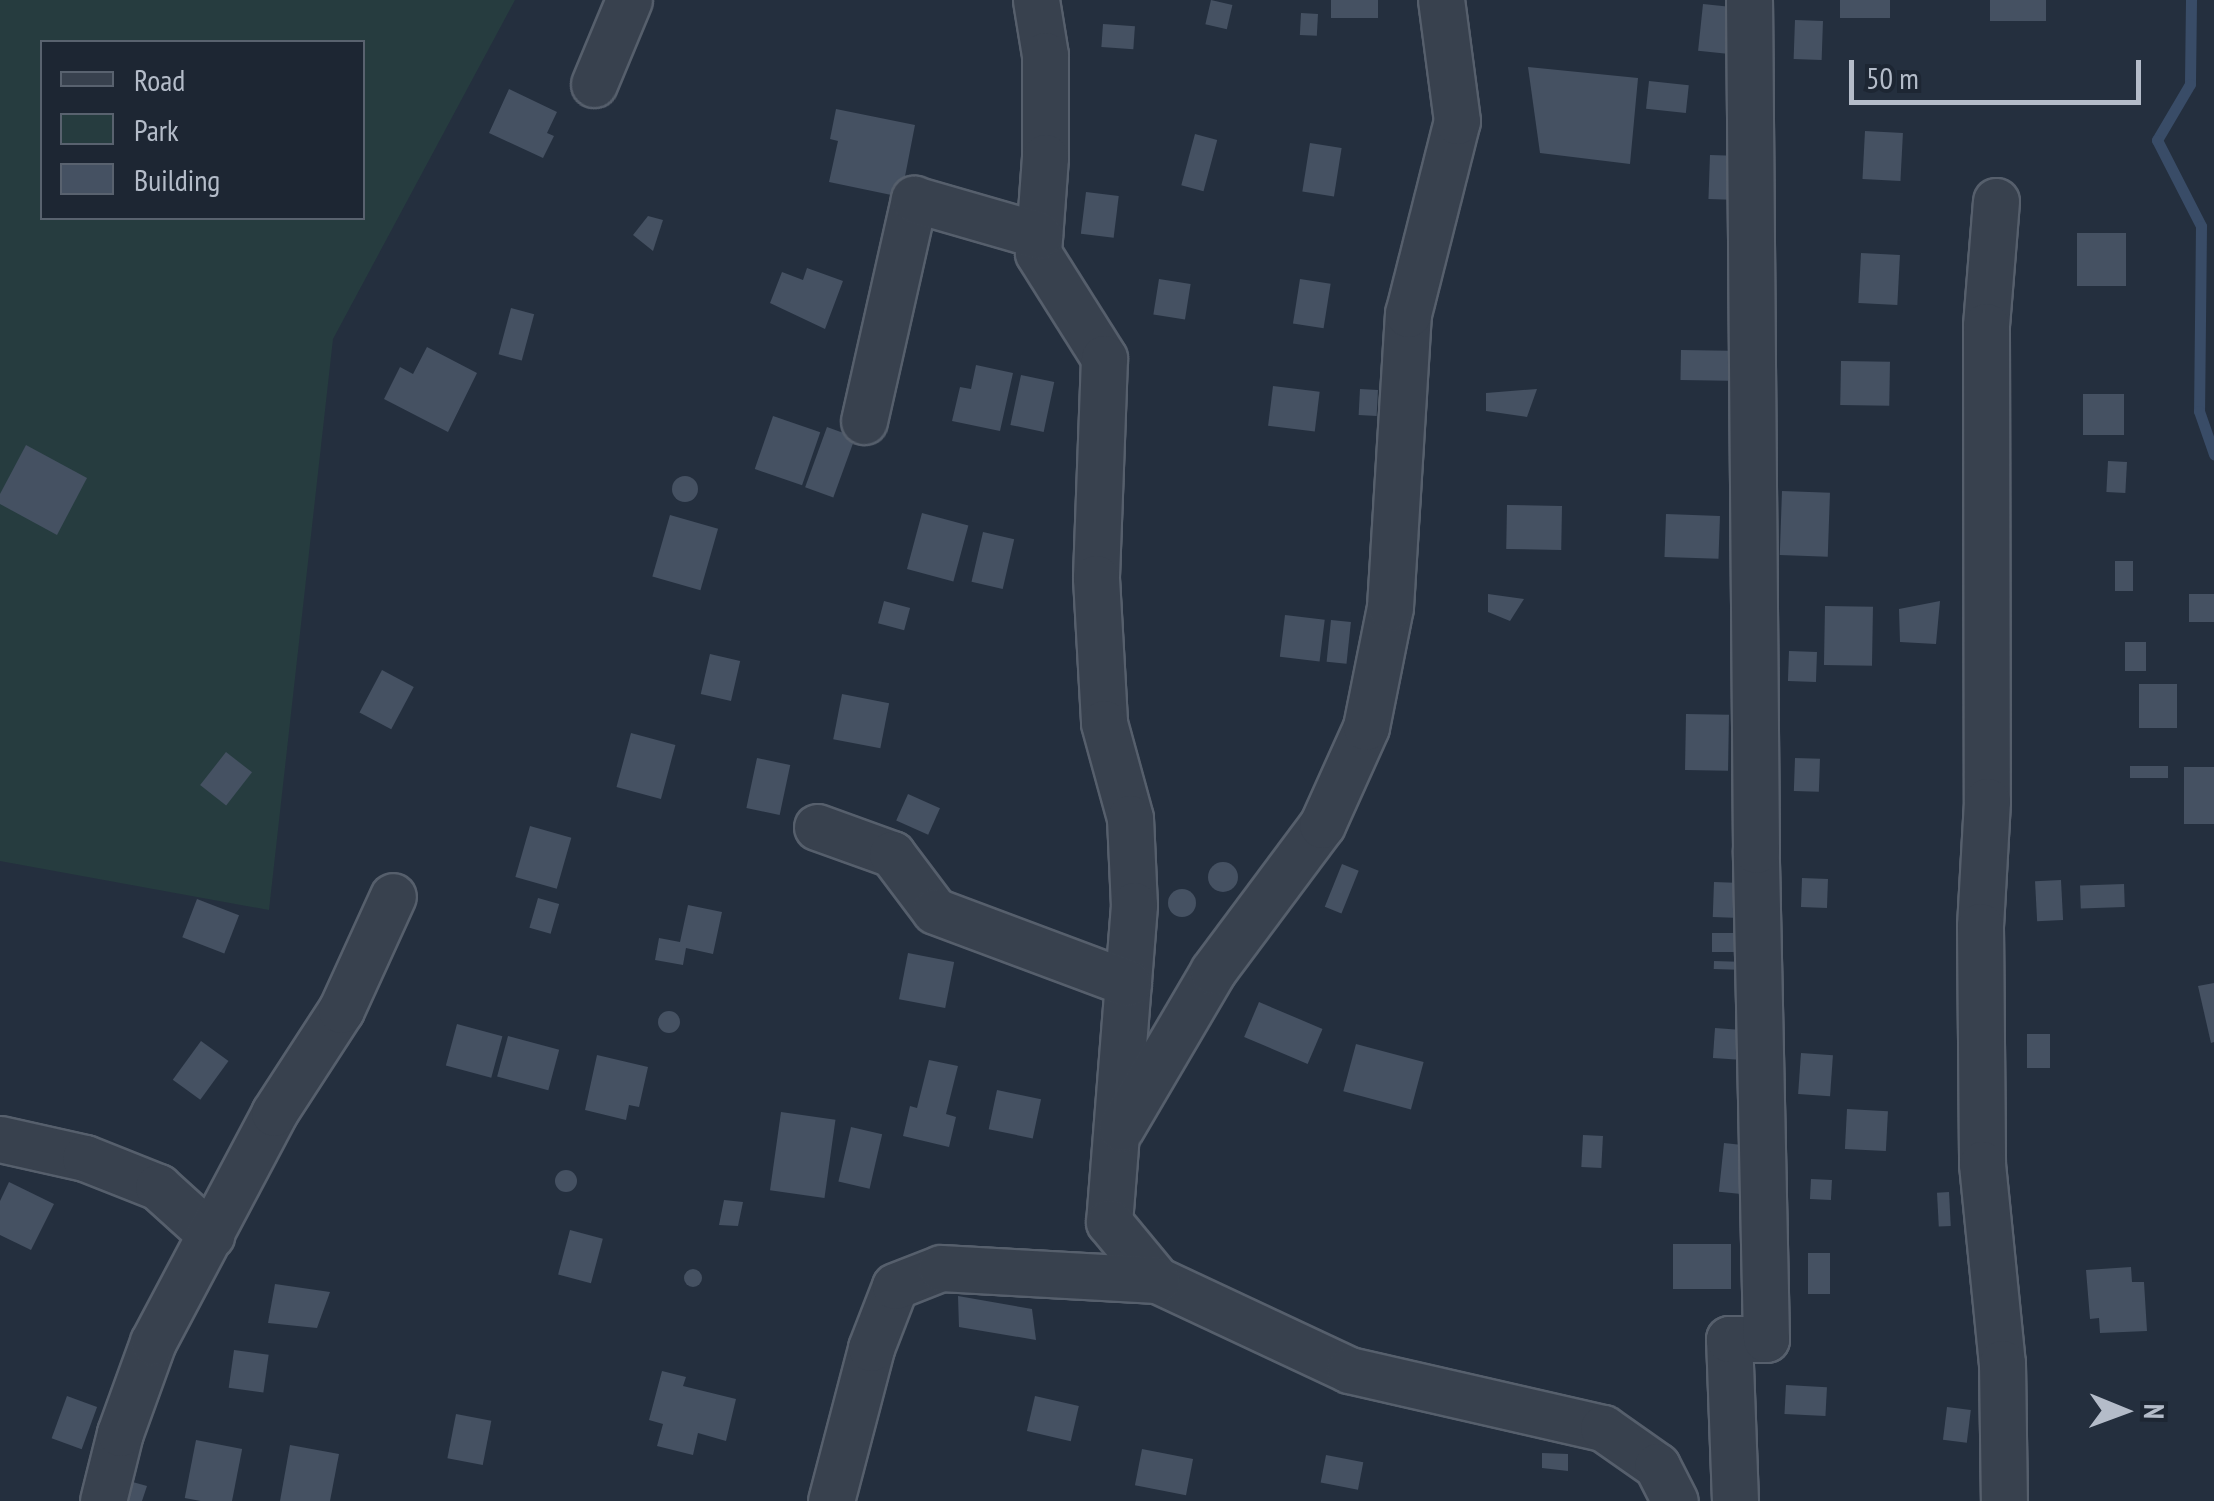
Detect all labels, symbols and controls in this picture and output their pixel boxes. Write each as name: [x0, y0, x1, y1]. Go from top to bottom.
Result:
legend: [40, 40, 365, 220]
scale bar: [1854, 40, 2146, 102]
text: 50 m: [1866, 58, 1919, 97]
text: Road: [134, 60, 185, 99]
text: Park: [134, 110, 179, 149]
text: Building: [134, 160, 220, 199]
north arrow: [2074, 1361, 2174, 1461]
text: N: [2136, 1404, 2173, 1419]

